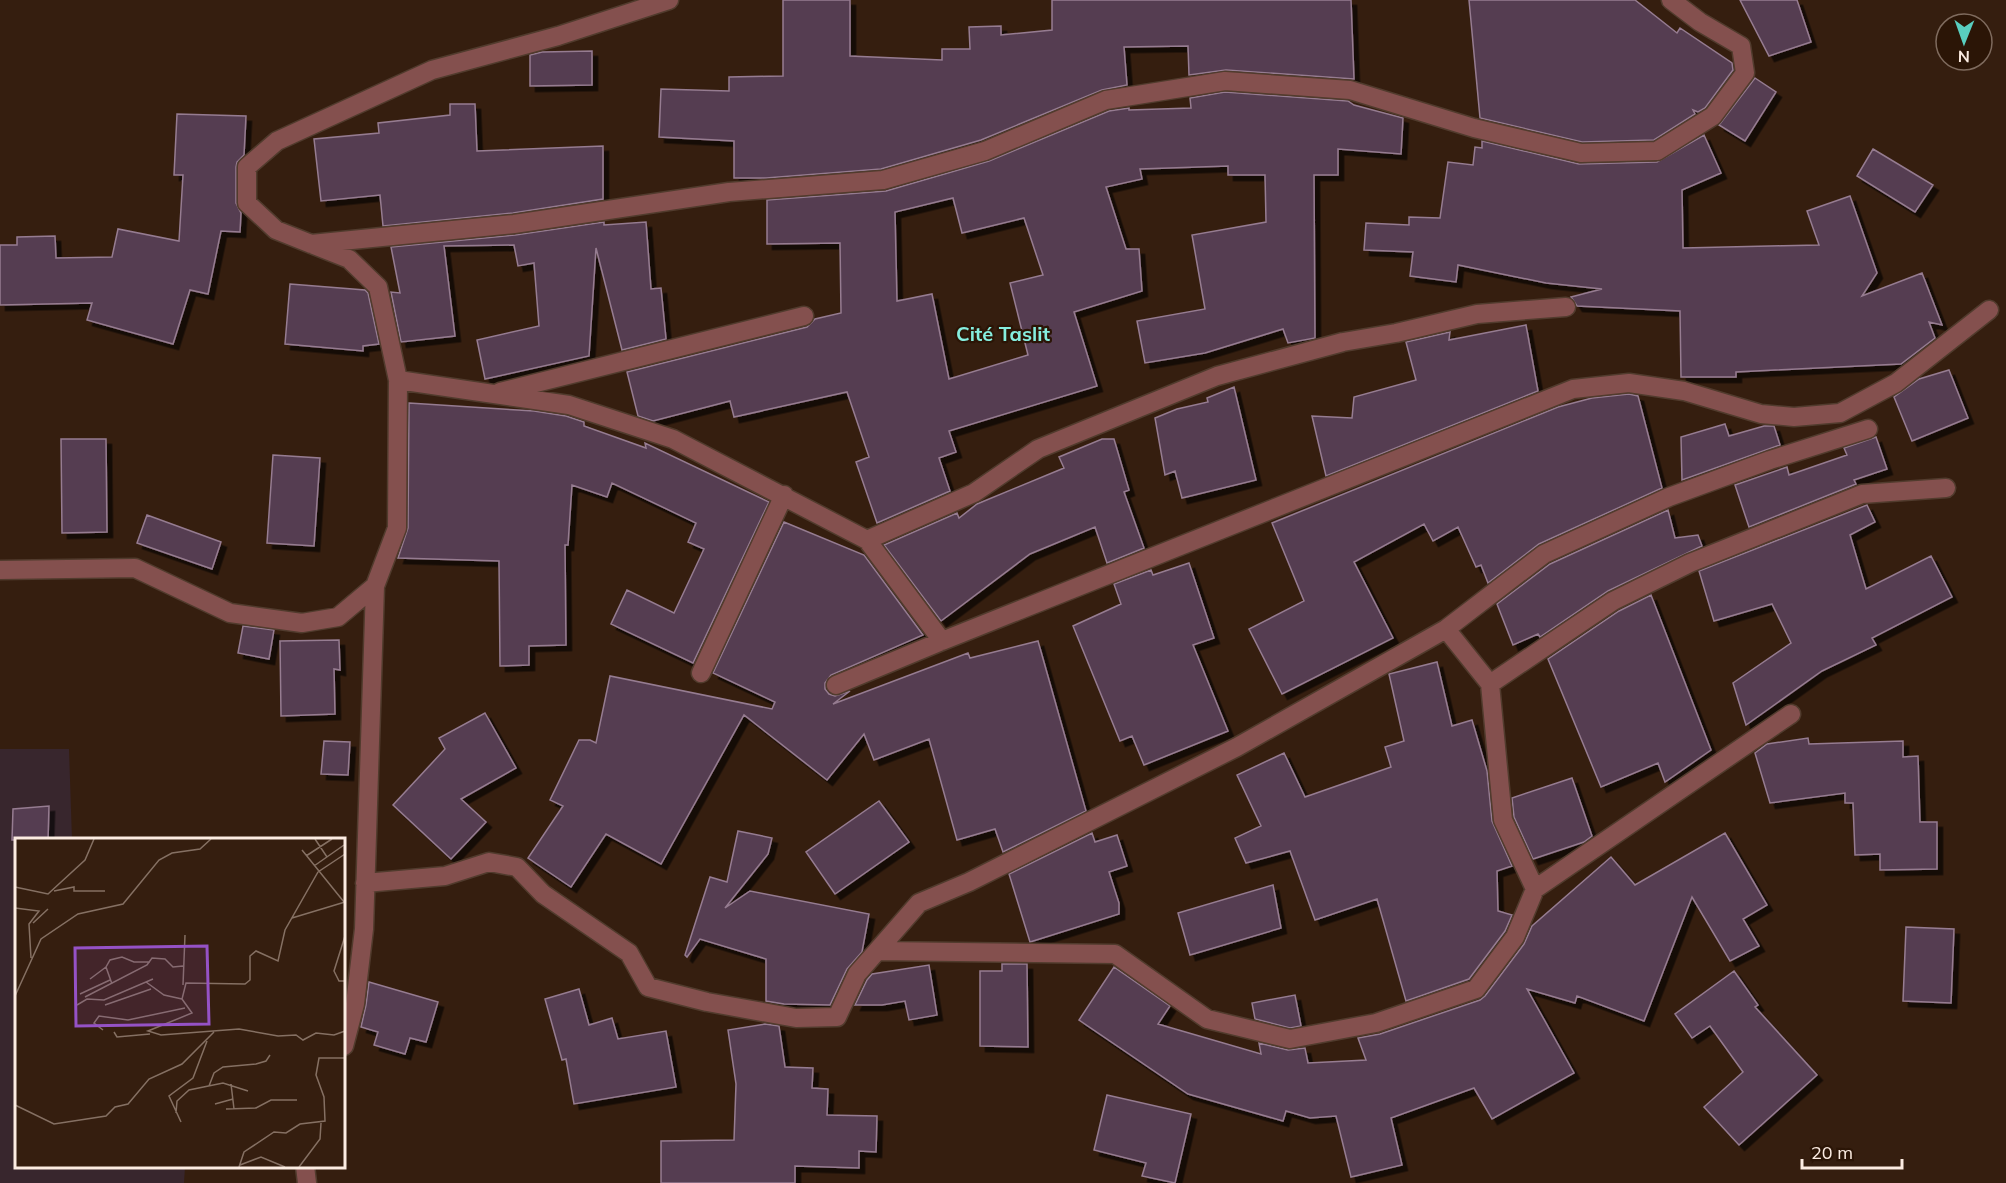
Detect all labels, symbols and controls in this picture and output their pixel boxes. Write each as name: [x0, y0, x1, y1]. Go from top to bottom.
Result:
north arrow: [1934, 12, 1994, 72]
text: N: [1958, 47, 1970, 67]
district label: Cité Taslit: [956, 321, 1050, 346]
inset map: [15, 838, 345, 1168]
scale bar: [1802, 1132, 1902, 1170]
text: 20 m: [1811, 1141, 1853, 1164]

